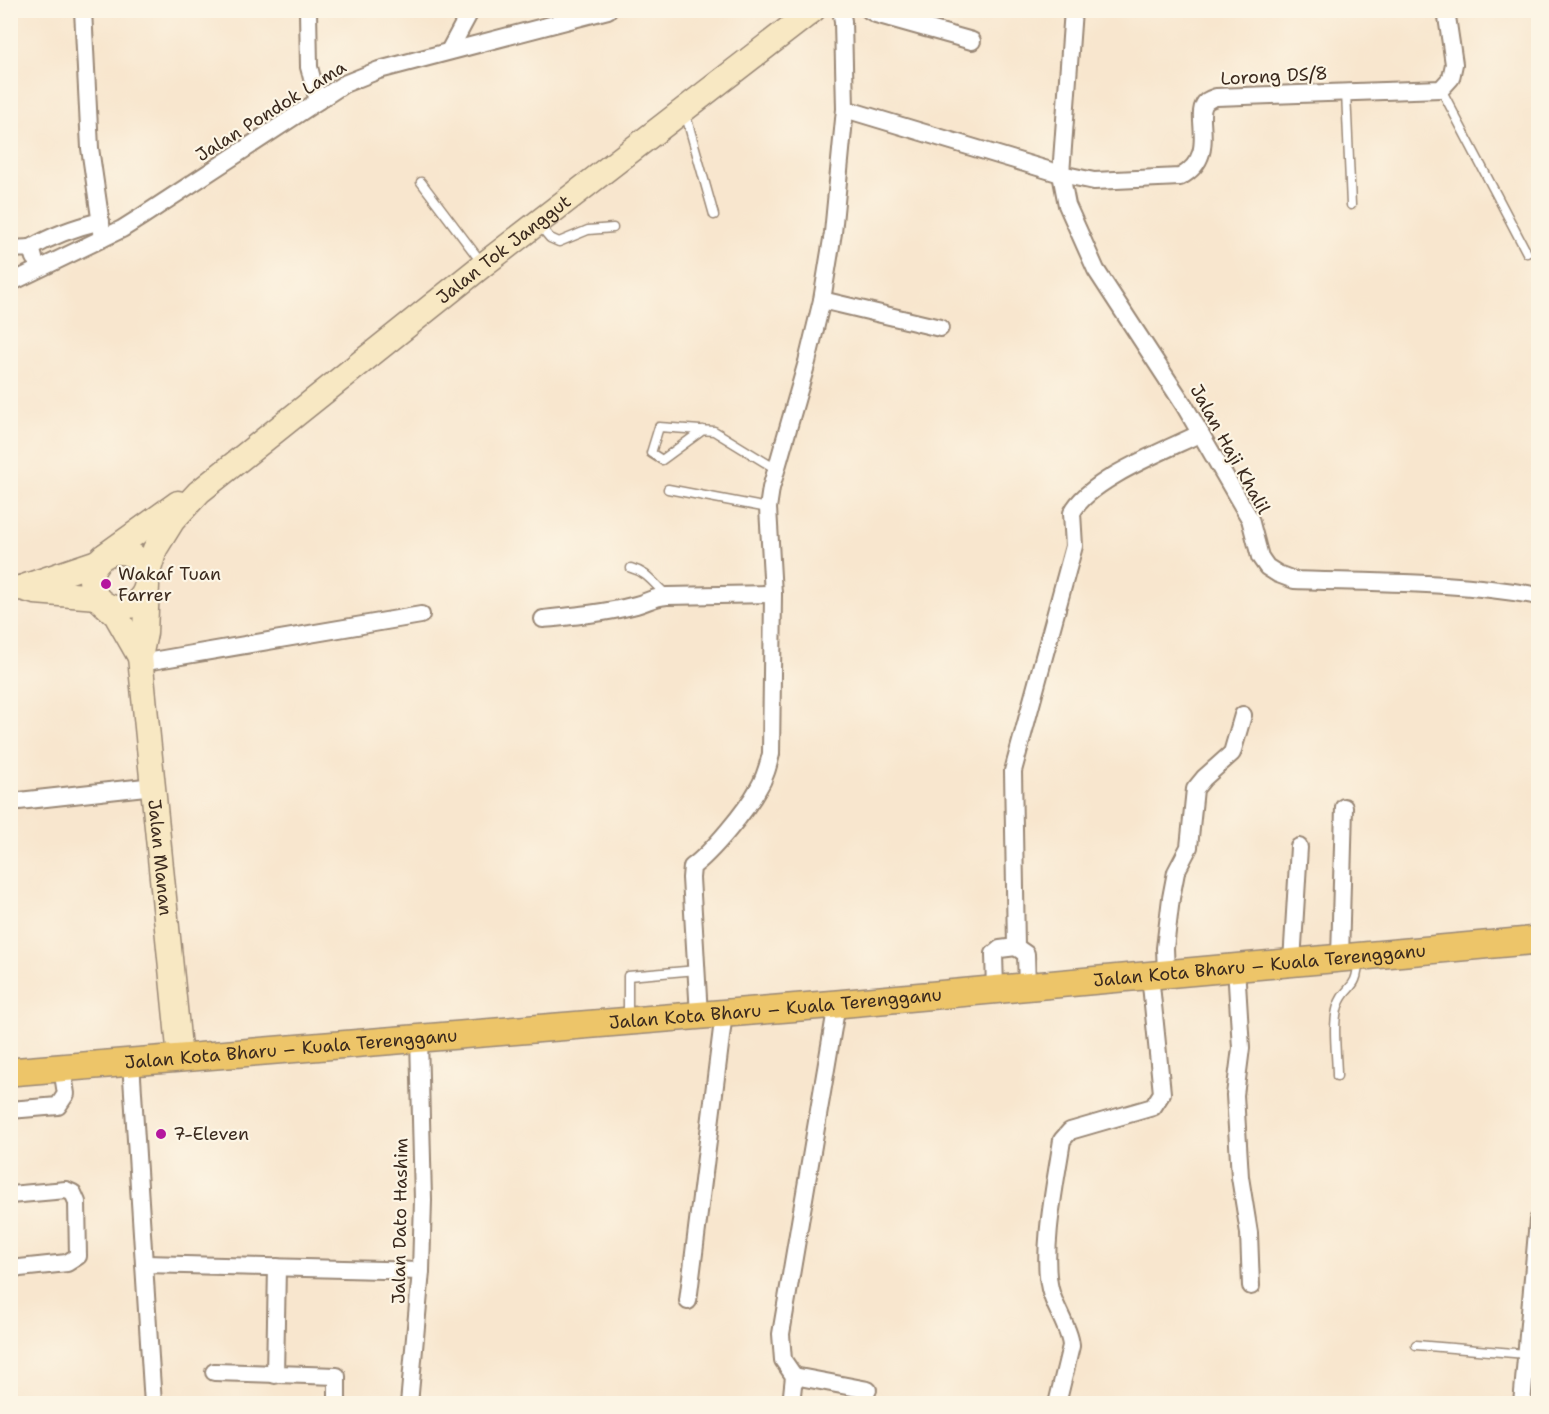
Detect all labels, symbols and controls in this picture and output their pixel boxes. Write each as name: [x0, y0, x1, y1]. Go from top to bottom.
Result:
street label: Jalan Pondok Lama: [191, 55, 351, 167]
street label: Lorong DS/8: [1220, 61, 1328, 91]
street label: Jalan Tok Janggut: [431, 189, 576, 310]
street label: Jalan Haji Khalil: [1184, 380, 1276, 519]
place label: Wakaf Tuan Farrer: [118, 562, 221, 607]
marker: Wakaf Tuan Farrer: [99, 577, 113, 591]
street label: Jalan Manan: [142, 798, 178, 917]
street label: Jalan Kota Bharu – Kuala Terengganu: [1092, 938, 1427, 993]
street label: Jalan Kota Bharu – Kuala Terengganu: [608, 982, 943, 1035]
street label: Jalan Kota Bharu – Kuala Terengganu: [124, 1023, 458, 1075]
place label: 7-Eleven: [173, 1122, 249, 1146]
marker: 7-Eleven: [154, 1127, 168, 1141]
street label: Jalan Dato Hashim: [387, 1138, 413, 1304]

